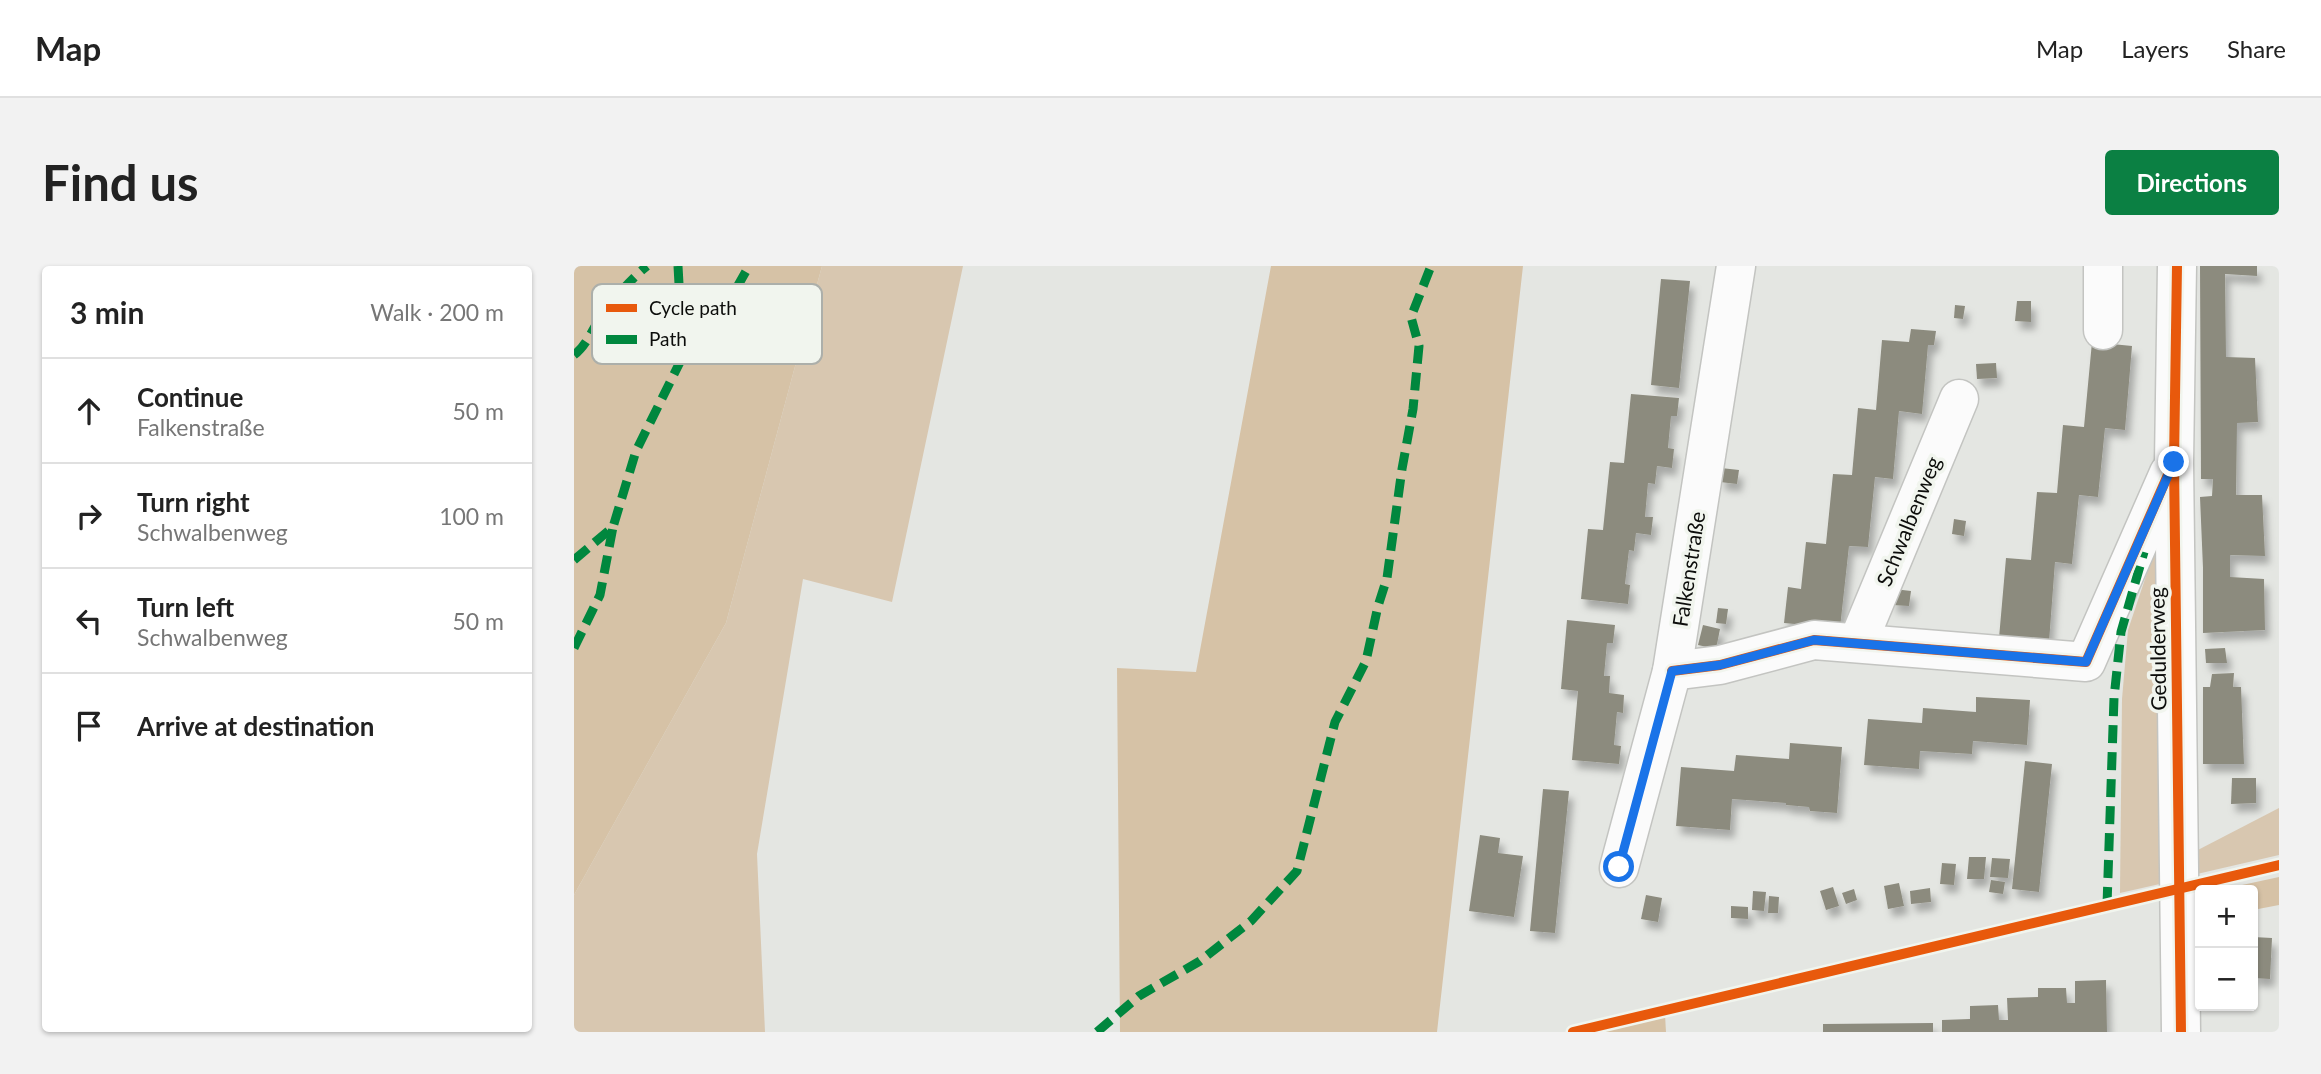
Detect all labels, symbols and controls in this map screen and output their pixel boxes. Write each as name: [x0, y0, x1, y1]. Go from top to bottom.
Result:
text: Map: [35, 28, 101, 68]
text: Map: [2036, 34, 2083, 63]
text: Layers: [2121, 34, 2189, 63]
text: Share: [2227, 34, 2286, 63]
button: Directions: [2105, 150, 2279, 215]
text: Find us: [42, 153, 199, 211]
legend: [592, 284, 822, 364]
text: 3 min: [70, 294, 144, 330]
text: Cycle path: [649, 296, 737, 319]
text: Walk · 200 m: [370, 298, 504, 326]
text: Path: [649, 327, 687, 350]
text: Continue: [137, 381, 243, 413]
icon: ahead: [70, 392, 108, 430]
text: 50 m: [453, 397, 504, 425]
text: Falkenstraße: [137, 413, 265, 441]
route end: [2158, 446, 2189, 477]
street label: Schwalbenweg: [1871, 452, 1945, 589]
text: Turn right: [137, 486, 250, 518]
icon: right: [70, 497, 108, 535]
text: 100 m: [439, 502, 504, 530]
street label: Falkenstraße: [1667, 510, 1709, 628]
text: Schwalbenweg: [137, 518, 288, 546]
street label: Gedulderweg: [2143, 587, 2171, 711]
text: Turn left: [137, 591, 234, 623]
icon: left: [70, 602, 108, 640]
text: 50 m: [453, 607, 504, 635]
text: Schwalbenweg: [137, 623, 288, 651]
icon: arrive: [70, 707, 108, 745]
text: Arrive at destination: [137, 710, 374, 742]
route start: [1603, 851, 1634, 882]
map controls: [2195, 885, 2258, 1011]
button: +: [2195, 885, 2258, 948]
button: −: [2195, 948, 2258, 1011]

